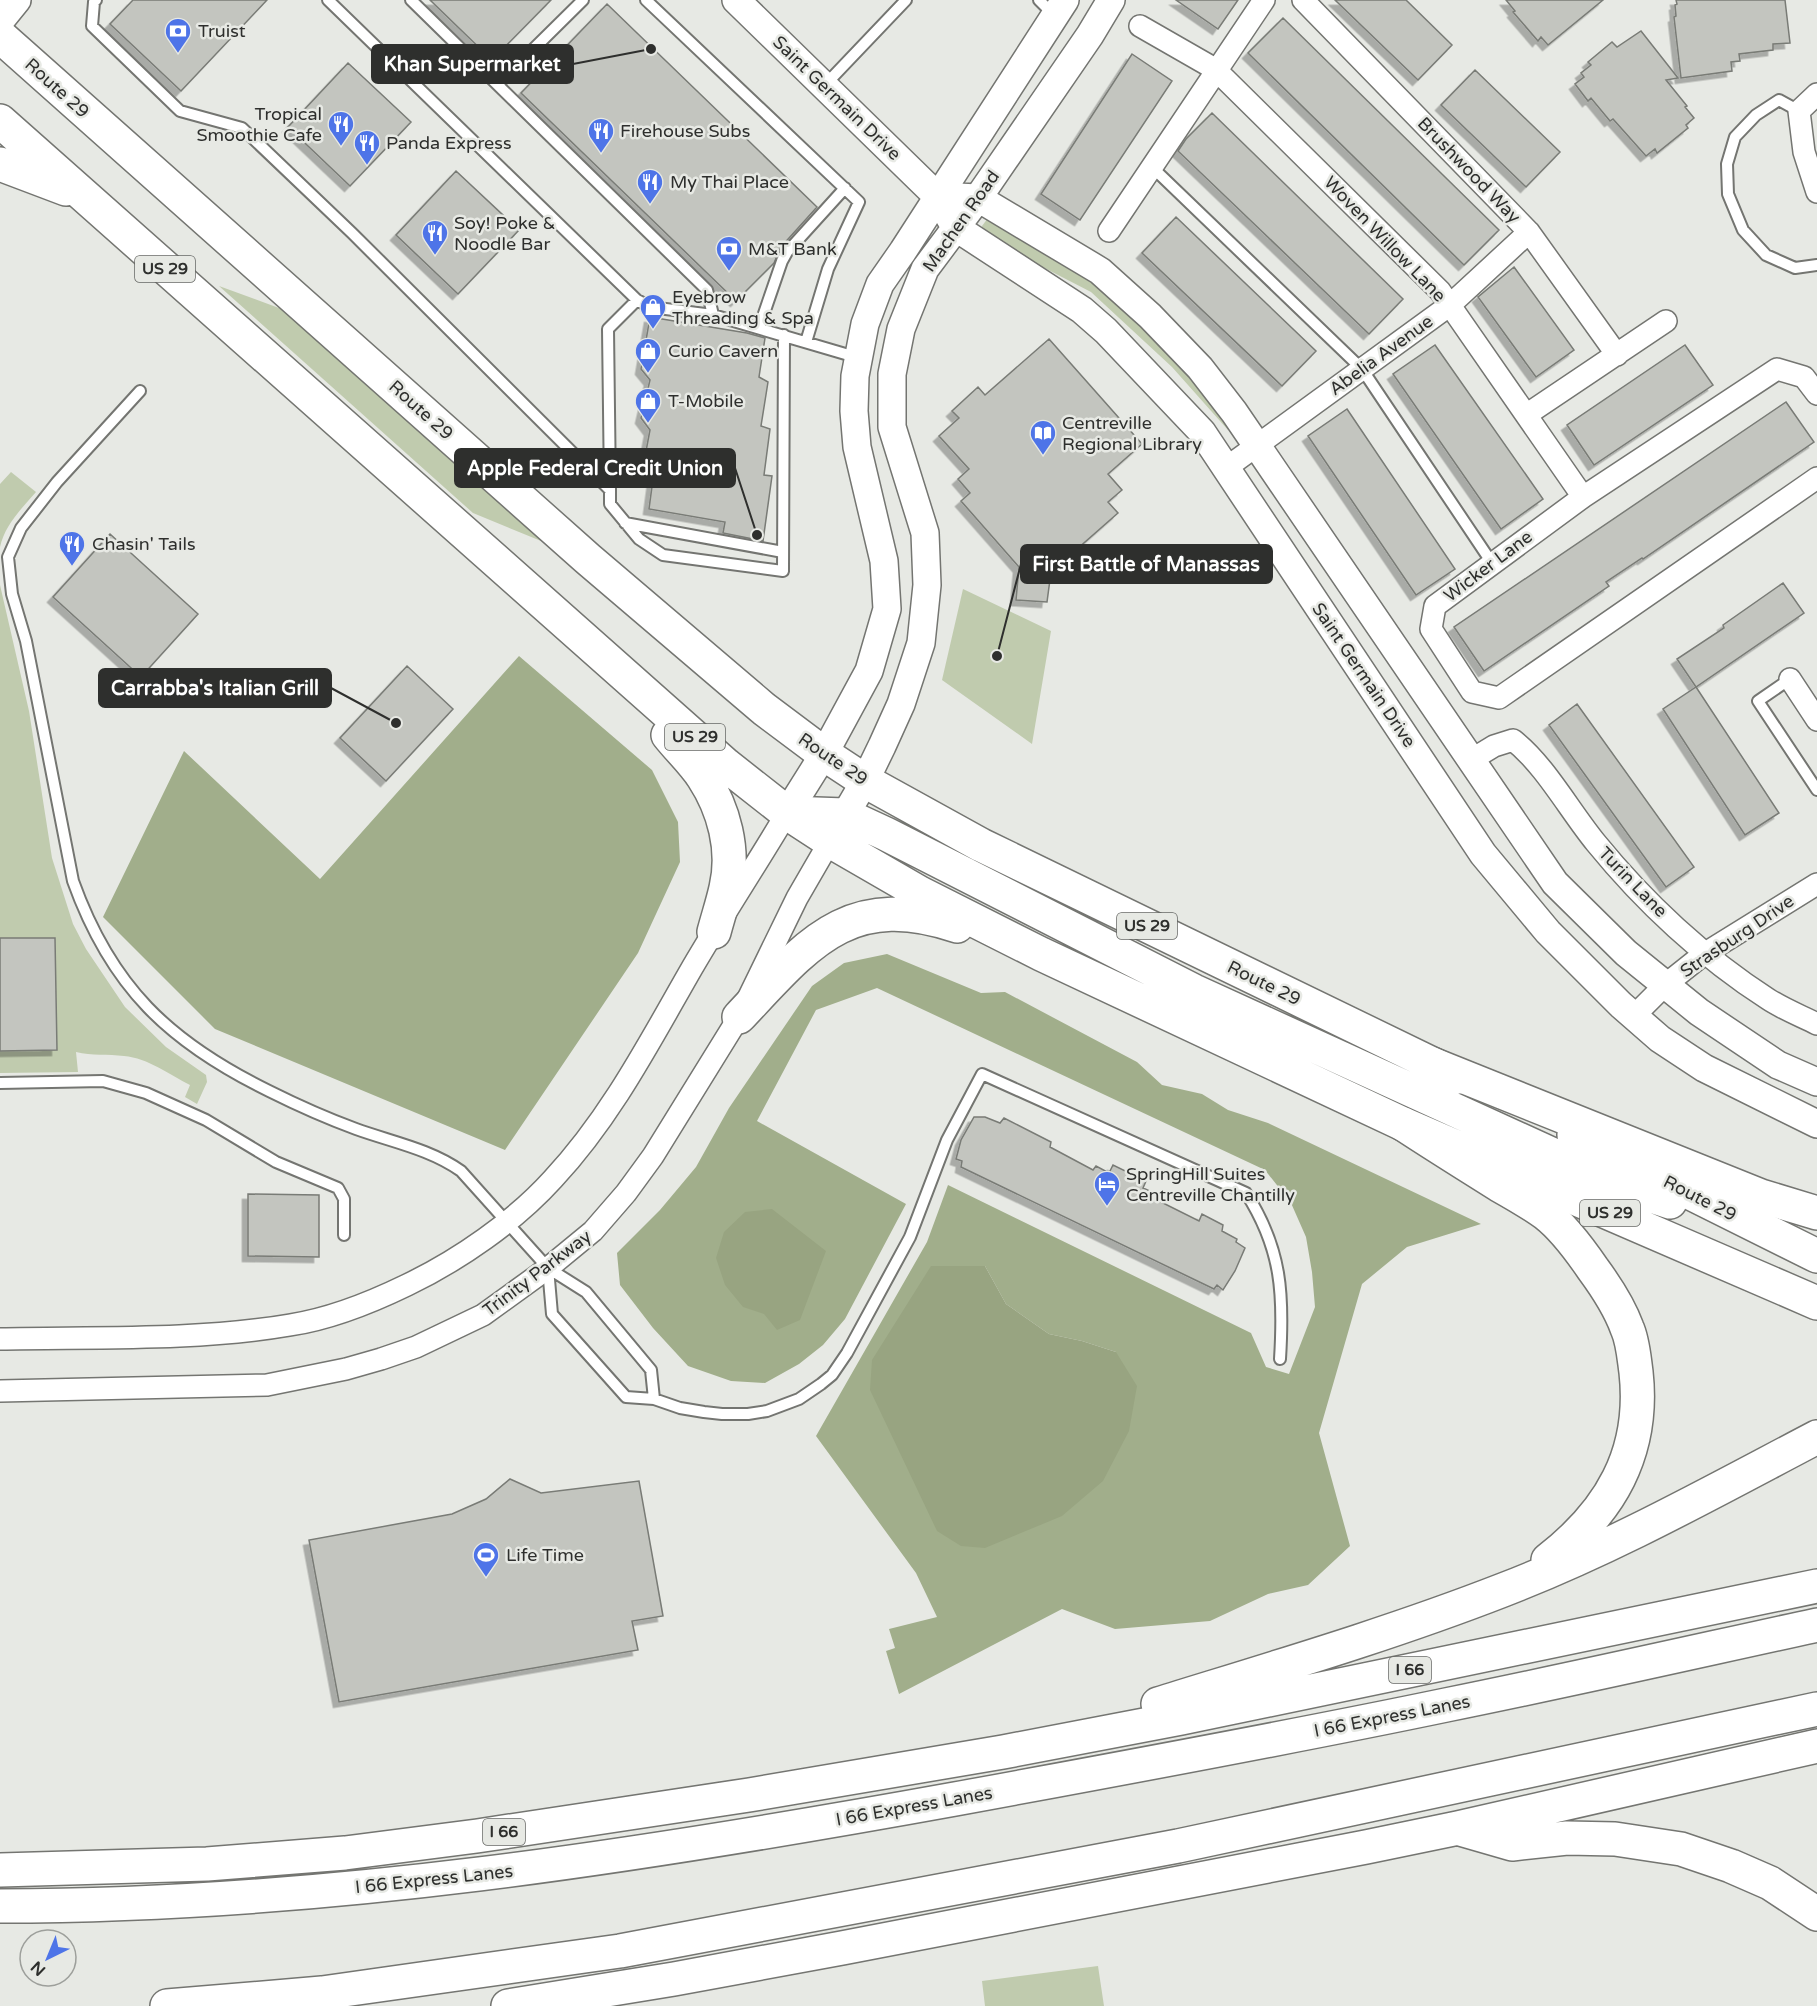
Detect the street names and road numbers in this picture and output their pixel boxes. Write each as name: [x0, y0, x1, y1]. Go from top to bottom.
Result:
street label: Saint Germain Drive: [768, 31, 906, 165]
street label: Route 29: [20, 53, 94, 123]
street label: Brushwood Way: [1413, 112, 1525, 228]
street label: Machen Road: [918, 166, 1004, 276]
street label: Woven Willow Lane: [1319, 172, 1451, 306]
road number: US 29: [135, 256, 195, 282]
street label: Abelia Avenue: [1325, 310, 1437, 400]
street label: Route 29: [384, 375, 458, 445]
street label: Wicker Lane: [1439, 526, 1537, 606]
street label: Saint Germain Drive: [1307, 598, 1421, 752]
road number: US 29: [665, 724, 725, 750]
street label: Route 29: [794, 728, 872, 790]
street label: Turin Lane: [1594, 842, 1672, 922]
street label: Strasburg Drive: [1676, 890, 1798, 982]
road number: US 29: [1117, 913, 1177, 939]
street label: Route 29: [1224, 956, 1304, 1010]
street label: Route 29: [1660, 1170, 1740, 1226]
road number: US 29: [1580, 1200, 1640, 1226]
street label: Trinity Parkway: [478, 1225, 596, 1321]
road number: I 66: [1389, 1657, 1431, 1683]
street label: I 66 Express Lanes: [1312, 1690, 1472, 1742]
street label: I 66 Express Lanes: [834, 1781, 994, 1831]
road number: I 66: [483, 1819, 525, 1845]
street label: I 66 Express Lanes: [354, 1860, 514, 1898]

